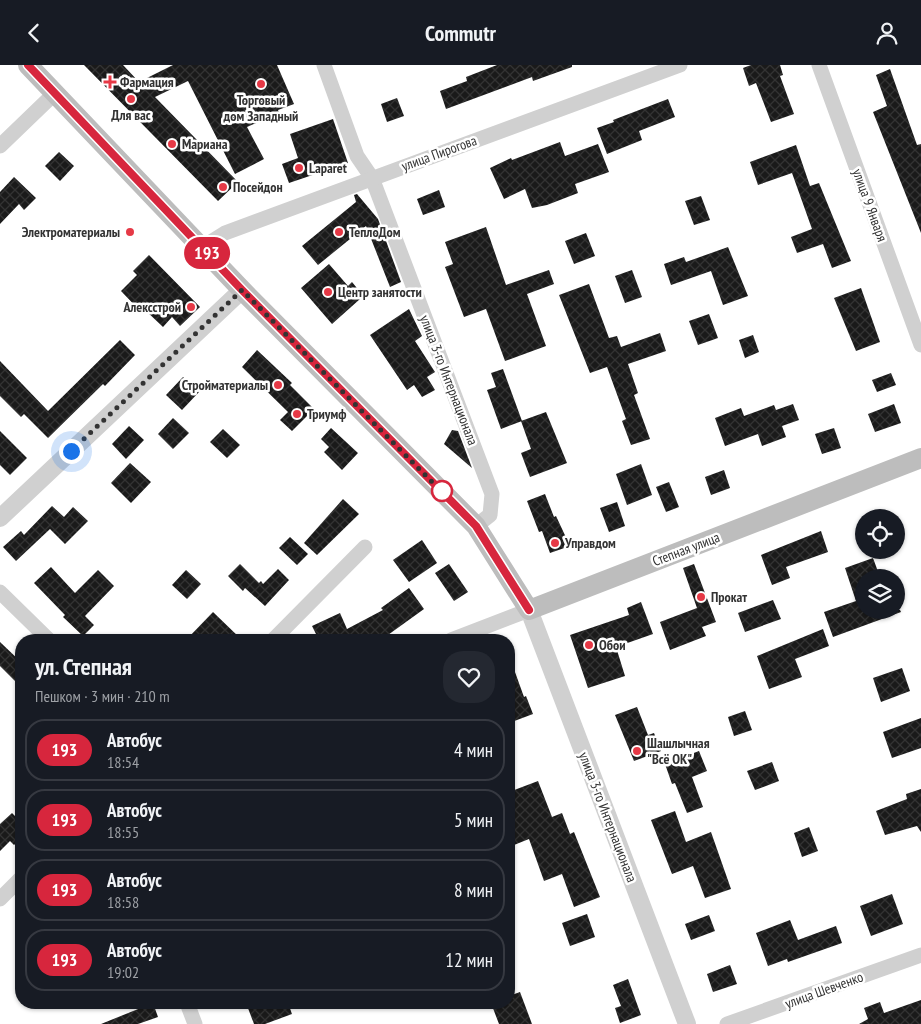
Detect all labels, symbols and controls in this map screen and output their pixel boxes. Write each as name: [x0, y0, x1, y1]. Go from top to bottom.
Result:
icon: back: [20, 19, 48, 47]
text: Commutr: [425, 19, 496, 47]
icon: person: [873, 19, 901, 47]
place label: Фармация: [120, 73, 174, 91]
marker: Фармация: [104, 76, 116, 88]
marker: Торговый дом Западный: [255, 78, 267, 90]
place label: Торговый дом Западный: [223, 91, 298, 125]
marker: Для вас: [125, 93, 137, 105]
place label: Для вас: [111, 106, 151, 124]
street label: улица Пирогова: [399, 131, 479, 175]
place label: Мариана: [182, 135, 228, 153]
marker: Мариана: [166, 138, 178, 150]
place label: Laparet: [309, 159, 347, 177]
marker: Laparet: [293, 162, 305, 174]
street label: улица 9 Января: [849, 166, 891, 244]
place label: Посейдон: [233, 178, 283, 196]
marker: Посейдон: [217, 181, 229, 193]
place label: Электроматериалы: [22, 223, 120, 241]
place label: ТеплоДом: [349, 223, 401, 241]
marker: Электроматериалы: [124, 226, 136, 238]
marker: ТеплоДом: [333, 226, 345, 238]
line badge: 193: [178, 237, 236, 269]
text: 193: [194, 241, 220, 264]
place label: Центр занятости: [338, 283, 422, 301]
marker: Центр занятости: [322, 286, 334, 298]
place label: Алексстрой: [123, 298, 181, 316]
marker: Алексстрой: [185, 301, 197, 313]
street label: улица 3-го Интернационала: [416, 312, 482, 448]
place label: Стройматериалы: [182, 376, 268, 394]
marker: Стройматериалы: [272, 379, 284, 391]
place label: Триумф: [307, 405, 346, 423]
marker: Триумф: [291, 408, 303, 420]
your location: [59, 439, 84, 464]
unlabelled marker: [431, 480, 453, 502]
map controls: [855, 509, 905, 619]
button: locate: [855, 509, 905, 559]
street label: Степная улица: [650, 528, 722, 570]
place label: Управдом: [564, 534, 616, 552]
marker: Управдом: [549, 537, 561, 549]
button: layers: [855, 569, 905, 619]
place label: Прокат: [711, 588, 747, 606]
marker: Прокат: [695, 591, 707, 603]
place label: Обои: [599, 636, 626, 654]
marker: Обои: [583, 639, 595, 651]
text: ул. Степная: [35, 651, 132, 682]
button: heart: [443, 651, 495, 703]
text: Пешком · 3 мин · 210 m: [35, 686, 170, 706]
text: Автобус: [107, 728, 162, 752]
place label: Шашлычная "Всё ОК": [647, 734, 710, 768]
text: 193: [52, 738, 77, 761]
text: 4 мин: [454, 738, 493, 762]
marker: Шашлычная "Всё ОК": [631, 745, 643, 757]
street label: улица 3-го Интернационала: [575, 749, 641, 885]
text: 18:54: [107, 752, 139, 772]
text: Автобус: [107, 798, 162, 822]
text: 193: [52, 808, 77, 831]
text: 5 мин: [454, 808, 493, 832]
text: 18:55: [107, 822, 139, 842]
text: Автобус: [107, 868, 162, 892]
text: 193: [52, 878, 77, 901]
text: 8 мин: [454, 878, 493, 902]
text: 18:58: [107, 892, 139, 912]
text: Автобус: [107, 938, 162, 962]
text: 193: [52, 948, 77, 971]
text: 12 мин: [445, 948, 493, 972]
text: 19:02: [107, 962, 139, 982]
street label: улица Шевченко: [783, 968, 865, 1012]

